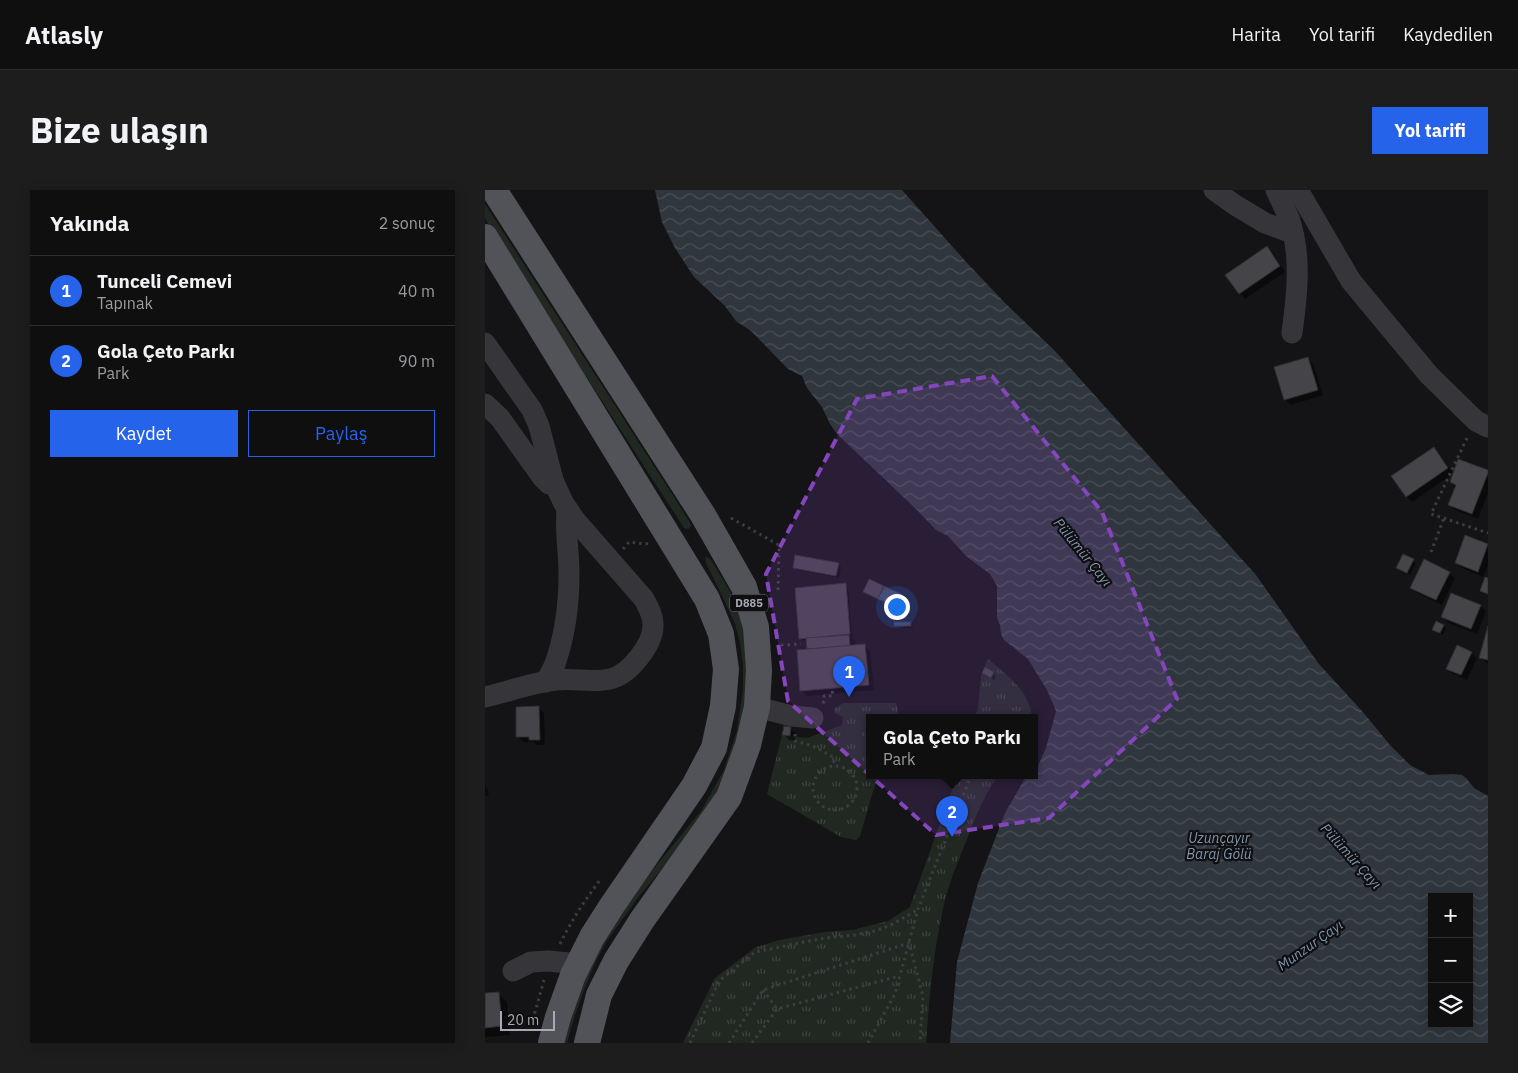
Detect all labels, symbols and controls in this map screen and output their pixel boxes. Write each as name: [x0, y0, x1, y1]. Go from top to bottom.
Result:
text: Atlasly: [25, 19, 103, 51]
text: Harita: [1232, 23, 1281, 46]
text: Yol tarifi: [1309, 23, 1375, 46]
text: Kaydedilen: [1403, 23, 1493, 46]
text: Bize ulaşın: [30, 107, 209, 153]
button: Yol tarifi: [1372, 107, 1488, 154]
text: Yakında: [50, 209, 130, 237]
text: 2 sonuç: [379, 213, 435, 233]
text: Tunceli Cemevi: [97, 269, 232, 293]
text: 1: [61, 281, 71, 301]
text: 40 m: [398, 281, 435, 301]
text: Tapınak: [97, 293, 153, 313]
text: Gola Çeto Parkı: [97, 339, 235, 363]
text: 2: [61, 351, 71, 371]
text: 90 m: [398, 351, 435, 371]
text: Park: [97, 363, 129, 383]
button: Kaydet: [50, 410, 238, 457]
button: Paylaş: [248, 410, 435, 457]
water label: Pülümür Çayı: [1050, 514, 1116, 590]
road number: D885: [730, 594, 768, 612]
your location: [884, 594, 910, 620]
pin: 1: [833, 656, 865, 697]
popup: [866, 714, 1038, 779]
text: Gola Çeto Parkı: [883, 725, 1021, 749]
text: Park: [883, 749, 915, 769]
pin: 2: [936, 796, 968, 837]
water label: Pülümür Çayı: [1317, 819, 1386, 893]
water label: Uzunçayır Baraj Gölü: [1186, 829, 1252, 863]
map controls: [1428, 893, 1473, 1028]
button: +: [1428, 893, 1473, 938]
water label: Munzur Çayı: [1274, 916, 1347, 974]
button: −: [1428, 938, 1473, 983]
button: layers: [1428, 983, 1473, 1028]
scale bar: [500, 1008, 555, 1031]
text: 20 m: [507, 1011, 539, 1029]

